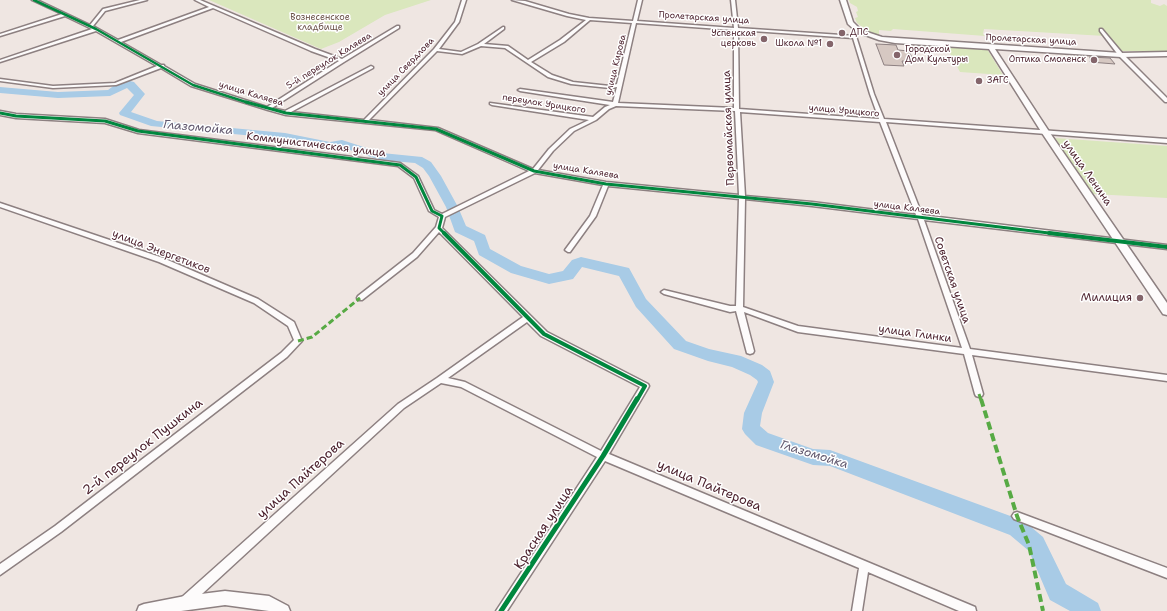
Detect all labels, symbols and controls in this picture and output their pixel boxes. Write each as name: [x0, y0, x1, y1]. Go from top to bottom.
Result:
street label: Пролетарская улица: [658, 9, 750, 27]
park label: Вознесенское кладбище: [290, 13, 350, 34]
marker: ДПС: [837, 28, 847, 38]
place label: ДПС: [850, 28, 868, 38]
place label: Успенская церковь: [711, 29, 756, 50]
street label: 5-й переулок Каляева: [284, 30, 374, 92]
street label: Пролетарская улица: [985, 32, 1077, 48]
street label: улица Кирова: [603, 33, 629, 97]
marker: Успенская церковь: [759, 34, 769, 44]
street label: улица Свердлова: [375, 36, 437, 98]
place label: Школа №1: [775, 39, 822, 49]
marker: Школа №1: [825, 39, 835, 49]
place label: Городской Дом Культуры: [905, 45, 968, 66]
marker: Городской Дом Культуры: [892, 50, 902, 60]
place label: Оптика Смоленск: [1009, 55, 1086, 65]
marker: Оптика Смоленск: [1089, 55, 1099, 65]
street label: Первомайская улица: [720, 70, 738, 186]
marker: ЗАГС: [974, 76, 984, 86]
place label: ЗАГС: [987, 76, 1009, 86]
street label: улица Каляева: [217, 79, 285, 109]
street label: переулок Урицкого: [501, 92, 587, 116]
street label: улица Урицкого: [808, 103, 880, 119]
water label: Глазомойка: [162, 118, 234, 138]
street label: Коммунистическая улица: [245, 130, 387, 160]
street label: улица Ленина: [1059, 138, 1115, 208]
street label: улица Каляева: [552, 160, 620, 182]
street label: улица Каляева: [873, 199, 941, 217]
street label: улица Энергетиков: [110, 227, 212, 277]
street label: Советская улица: [931, 235, 973, 325]
place label: Милиция: [1081, 291, 1132, 305]
marker: Милиция: [1135, 293, 1145, 303]
street label: улица Глинки: [877, 322, 953, 346]
street label: 2-й переулок Пушкина: [80, 395, 206, 499]
street label: улица Пайтерова: [254, 436, 348, 522]
water label: Глазомойка: [778, 438, 850, 472]
street label: улица Пайтерова: [654, 457, 764, 515]
street label: Красная улица: [511, 483, 577, 573]

